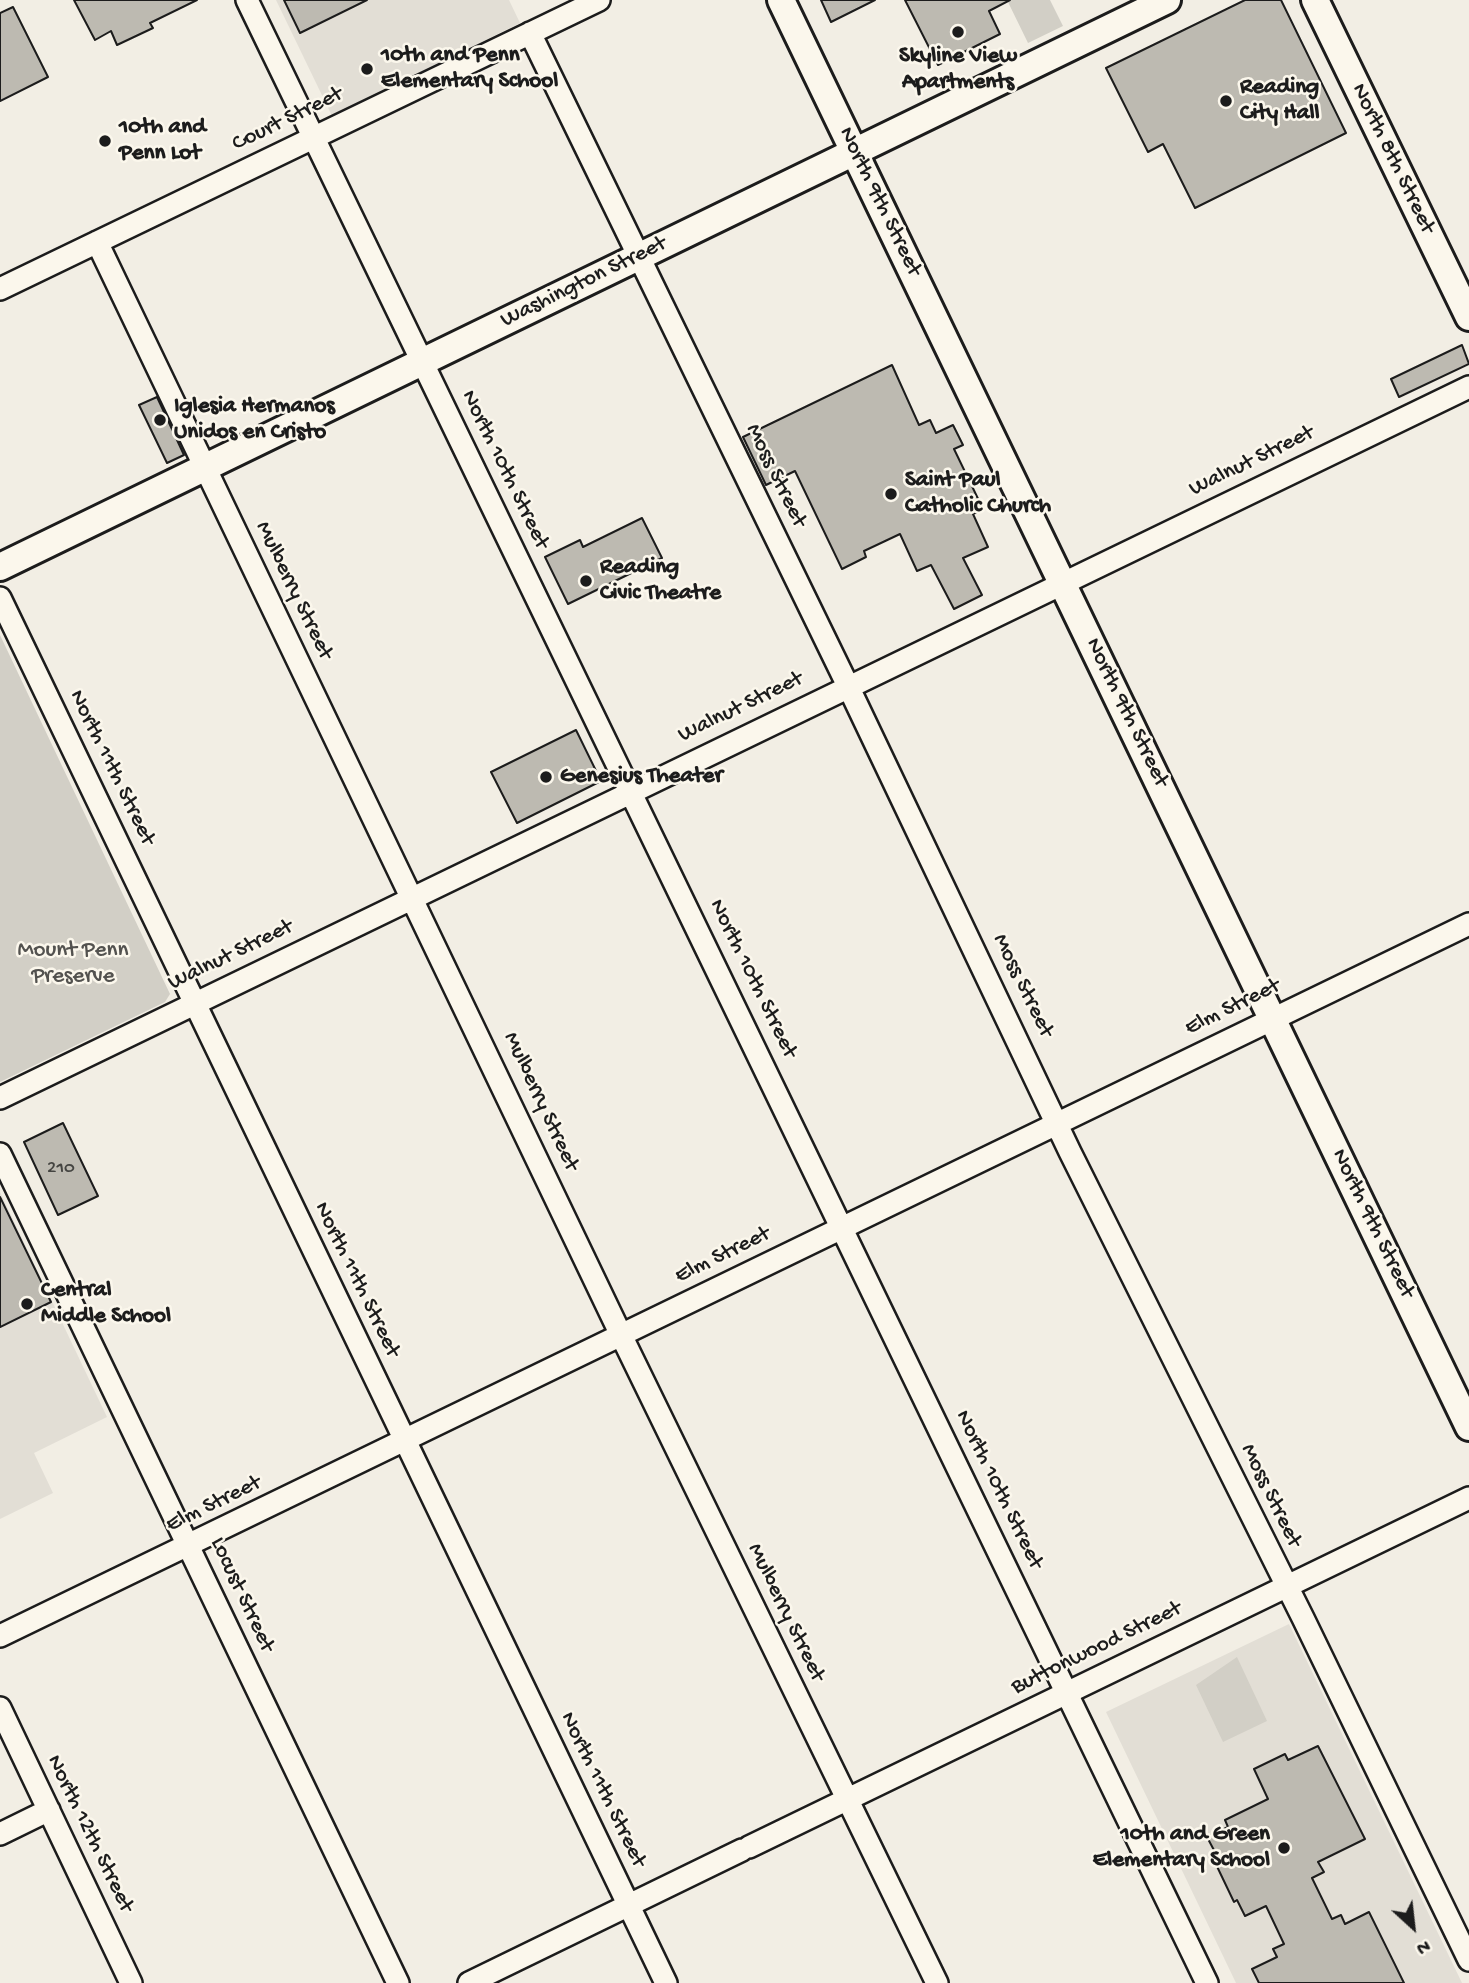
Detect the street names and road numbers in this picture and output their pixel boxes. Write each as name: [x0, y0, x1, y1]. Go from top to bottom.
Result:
street label: North 8th Street: [1344, 80, 1440, 238]
street label: Court Street: [228, 81, 348, 159]
street label: North 9th Street: [831, 123, 927, 281]
street label: Washington Street: [497, 231, 671, 335]
street label: North 10th Street: [454, 386, 554, 554]
street label: Moss Street: [738, 420, 812, 532]
street label: Walnut Street: [1185, 420, 1319, 504]
street label: Mulberry Street: [248, 517, 338, 665]
street label: North 9th Street: [1078, 634, 1174, 792]
street label: Walnut Street: [674, 666, 808, 750]
street label: North 11th Street: [61, 686, 161, 850]
street label: North 10th Street: [702, 895, 802, 1063]
street label: Walnut Street: [164, 914, 298, 998]
street label: Moss Street: [985, 930, 1059, 1042]
street label: Elm Street: [1181, 973, 1285, 1043]
street label: Mulberry Street: [496, 1028, 584, 1176]
street label: North 9th Street: [1324, 1145, 1420, 1303]
street label: North 11th Street: [306, 1198, 406, 1362]
street label: Elm Street: [671, 1221, 775, 1291]
street label: North 10th Street: [948, 1406, 1048, 1574]
street label: Moss Street: [1233, 1440, 1307, 1552]
street label: Elm Street: [162, 1470, 266, 1540]
street label: Locust Street: [202, 1533, 280, 1657]
street label: Mulberry Street: [740, 1539, 830, 1687]
street label: Buttonwood Street: [1007, 1596, 1187, 1702]
street label: North 11th Street: [552, 1708, 652, 1872]
street label: North 12th Street: [39, 1751, 139, 1917]

